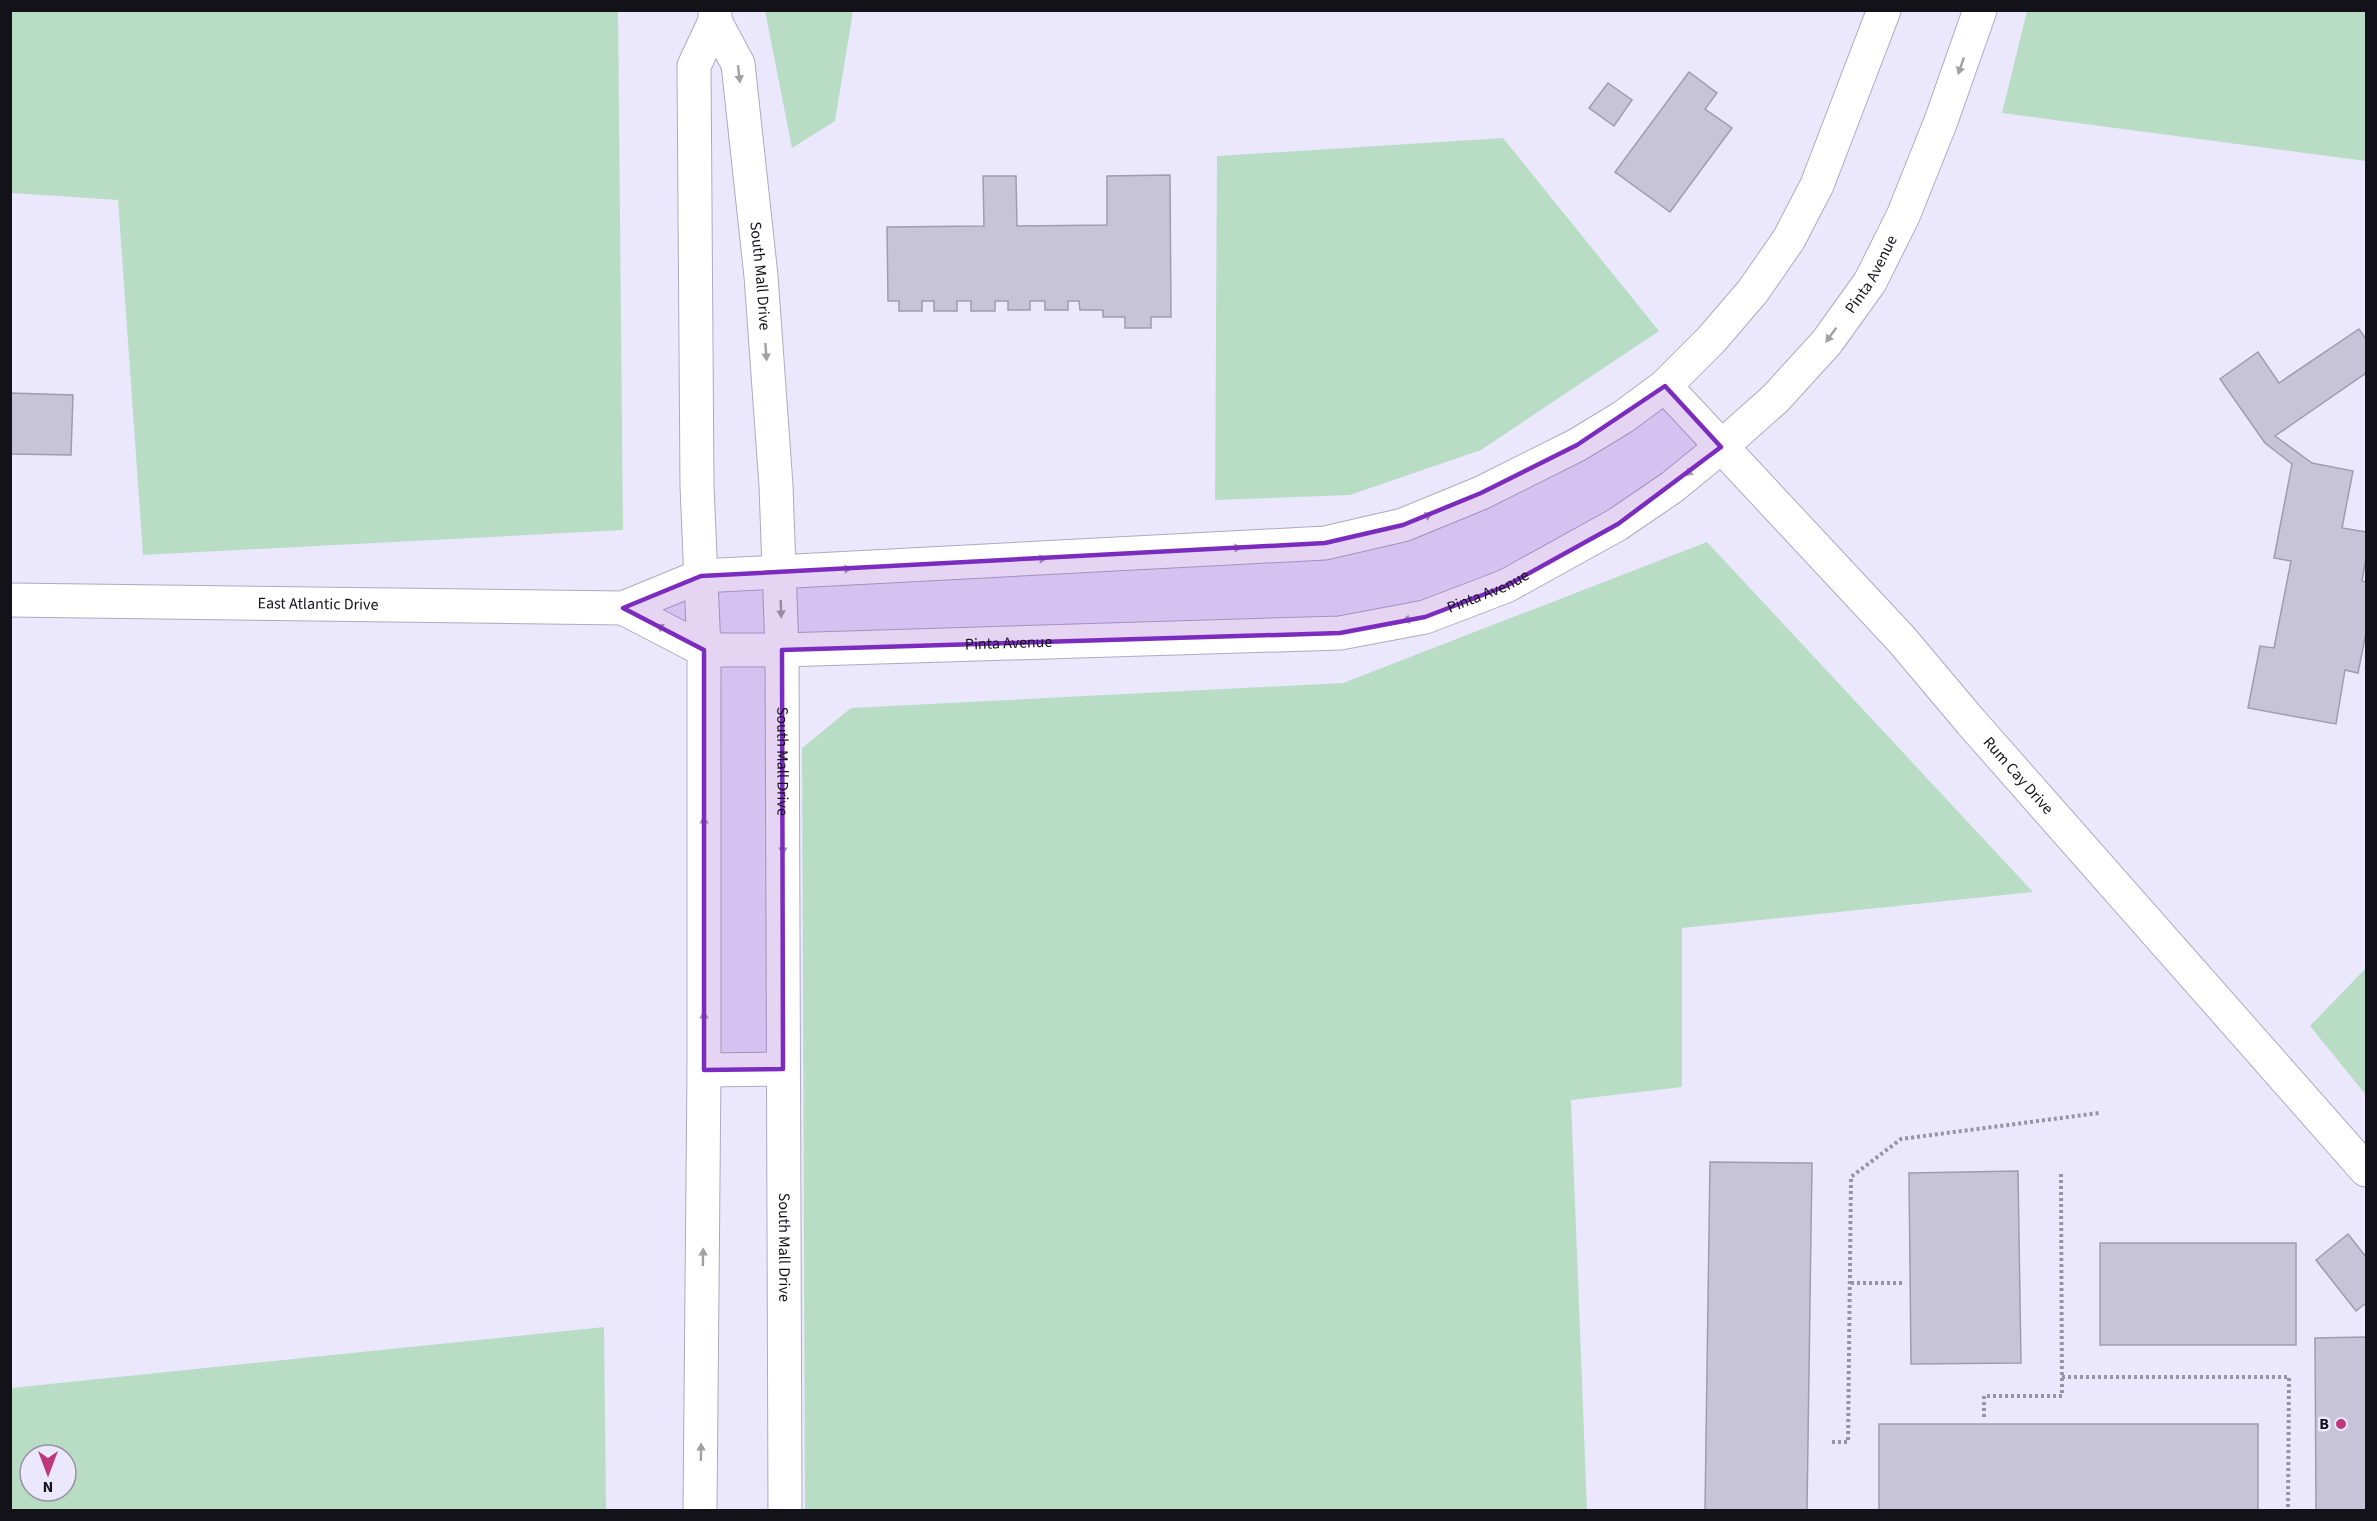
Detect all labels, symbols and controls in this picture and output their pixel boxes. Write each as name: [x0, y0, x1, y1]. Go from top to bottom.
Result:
one-way arrow: [1955, 57, 1965, 75]
one-way arrow: [734, 65, 744, 84]
street label: South Mall Drive: [744, 221, 776, 331]
street label: Pinta Avenue: [1840, 231, 1903, 318]
one-way arrow: [1826, 327, 1838, 342]
one-way arrow: [762, 342, 771, 361]
one-way arrow: [1685, 464, 1700, 476]
one-way arrow: [1415, 511, 1433, 521]
one-way arrow: [1223, 544, 1242, 553]
one-way arrow: [1028, 554, 1047, 563]
one-way arrow: [834, 564, 853, 573]
street label: Pinta Avenue: [1444, 564, 1533, 619]
street label: East Atlantic Drive: [257, 592, 379, 616]
one-way arrow: [776, 600, 786, 619]
one-way arrow: [1401, 615, 1420, 624]
one-way arrow: [655, 624, 672, 634]
street label: Pinta Avenue: [965, 631, 1053, 655]
street label: South Mall Drive: [771, 707, 794, 816]
street label: Rum Cay Drive: [1978, 732, 2059, 819]
one-way arrow: [699, 816, 709, 835]
one-way arrow: [778, 837, 788, 856]
one-way arrow: [699, 1011, 709, 1030]
street label: South Mall Drive: [773, 1193, 795, 1302]
one-way arrow: [698, 1248, 707, 1267]
place label: B: [2319, 1413, 2329, 1435]
marker: B: [2334, 1417, 2348, 1431]
north arrow: [18, 1443, 78, 1503]
one-way arrow: [696, 1443, 706, 1462]
text: N: [43, 1476, 53, 1498]

